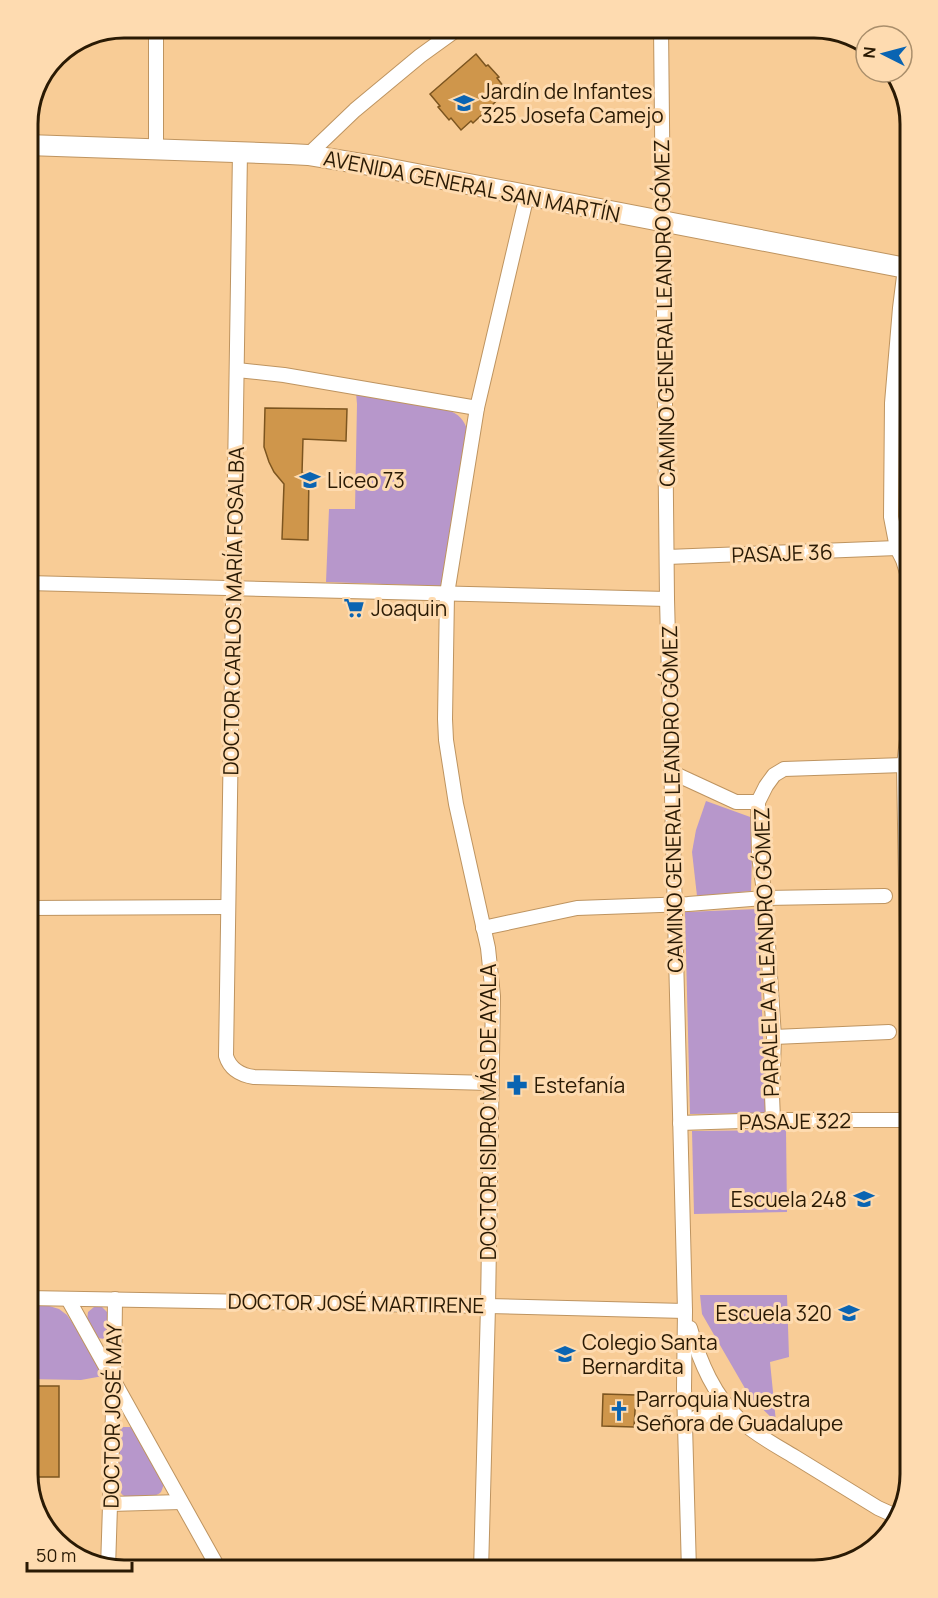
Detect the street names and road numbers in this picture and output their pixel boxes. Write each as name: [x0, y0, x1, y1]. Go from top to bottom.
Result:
street label: CAMINO GENERAL LEANDRO GÓMEZ: [647, 139, 681, 487]
street label: AVENIDA GENERAL SAN MARTÍN: [321, 144, 623, 228]
street label: DOCTOR CARLOS MARÍA FOSALBA: [216, 446, 250, 776]
street label: PASAJE 36: [731, 537, 833, 569]
street label: CAMINO GENERAL LEANDRO GÓMEZ: [655, 625, 689, 973]
street label: PARALELA A LEANDRO GÓMEZ: [747, 807, 785, 1097]
street label: DOCTOR ISIDRO MÁS DE AYALA: [474, 964, 502, 1260]
street label: PASAJE 322: [739, 1106, 851, 1136]
street label: DOCTOR JOSÉ MARTIRENE: [227, 1287, 485, 1319]
street label: DOCTOR JOSÉ MAY: [96, 1323, 128, 1509]

